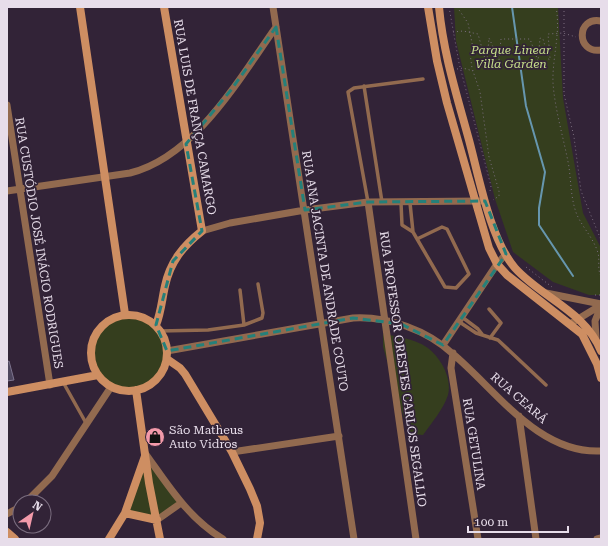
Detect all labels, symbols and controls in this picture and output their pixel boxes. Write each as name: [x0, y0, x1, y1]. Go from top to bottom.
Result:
street label: RUA LUIS DE FRANÇA CAMARGO: [171, 18, 219, 216]
park label: Parque Linear Villa Garden: [470, 43, 551, 71]
street label: RUA CUSTÓDIO JOSÉ INÁCIO RODRIGUES: [12, 116, 66, 370]
street label: RUA ANA JACINTA DE ANDRADE COUTO: [299, 150, 351, 392]
street label: RUA PROFESSOR ORESTES CARLOS SEGALLIO: [377, 230, 429, 508]
street label: RUA CEARÁ: [488, 370, 551, 427]
street label: RUA GETULINA: [460, 397, 488, 492]
place label: São Matheus Auto Vidros: [169, 423, 243, 451]
shop icon: São Matheus Auto Vidros: [144, 426, 166, 448]
north arrow: [12, 494, 52, 534]
text: N: [30, 498, 45, 514]
scale bar: [468, 508, 568, 534]
text: 100 m: [474, 515, 508, 529]

